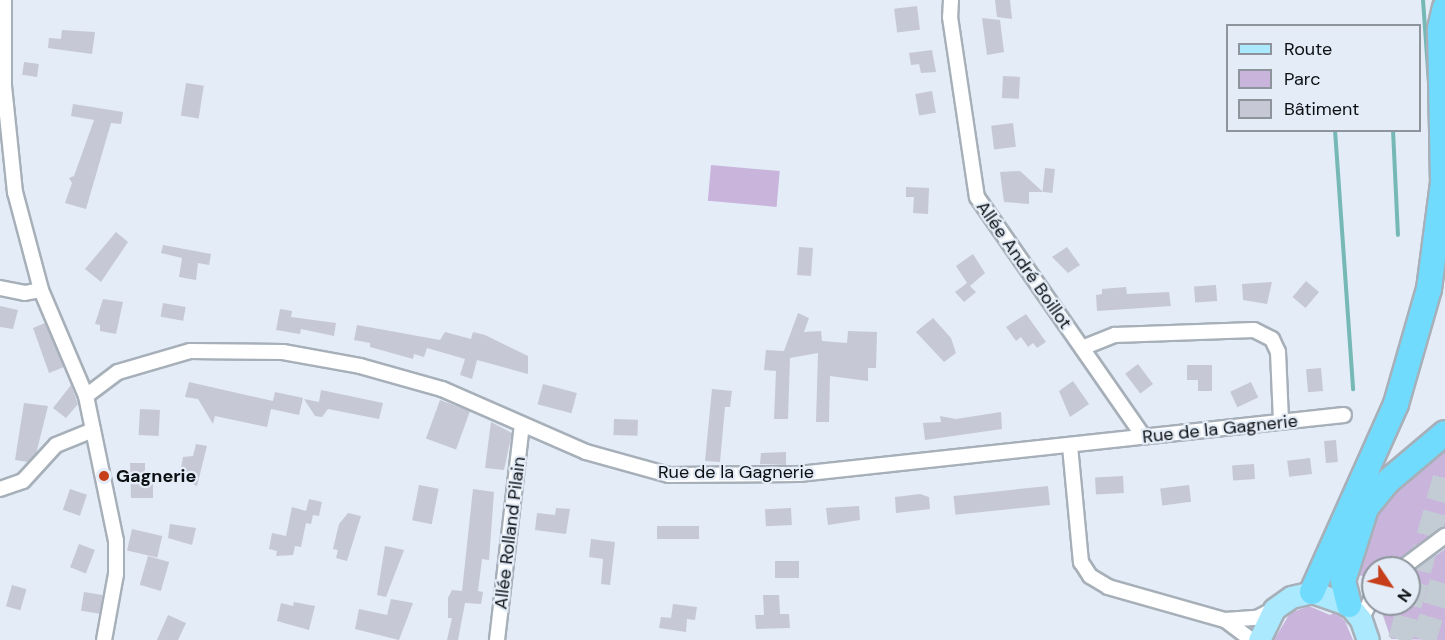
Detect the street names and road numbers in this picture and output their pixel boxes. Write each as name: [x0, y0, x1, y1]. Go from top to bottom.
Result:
street label: Allée André Boillot: [972, 197, 1076, 333]
street label: Rue de la Gagnerie: [1141, 410, 1299, 448]
street label: Allée Rolland Pilain: [490, 456, 530, 610]
street label: Rue de la Gagnerie: [658, 461, 814, 483]

